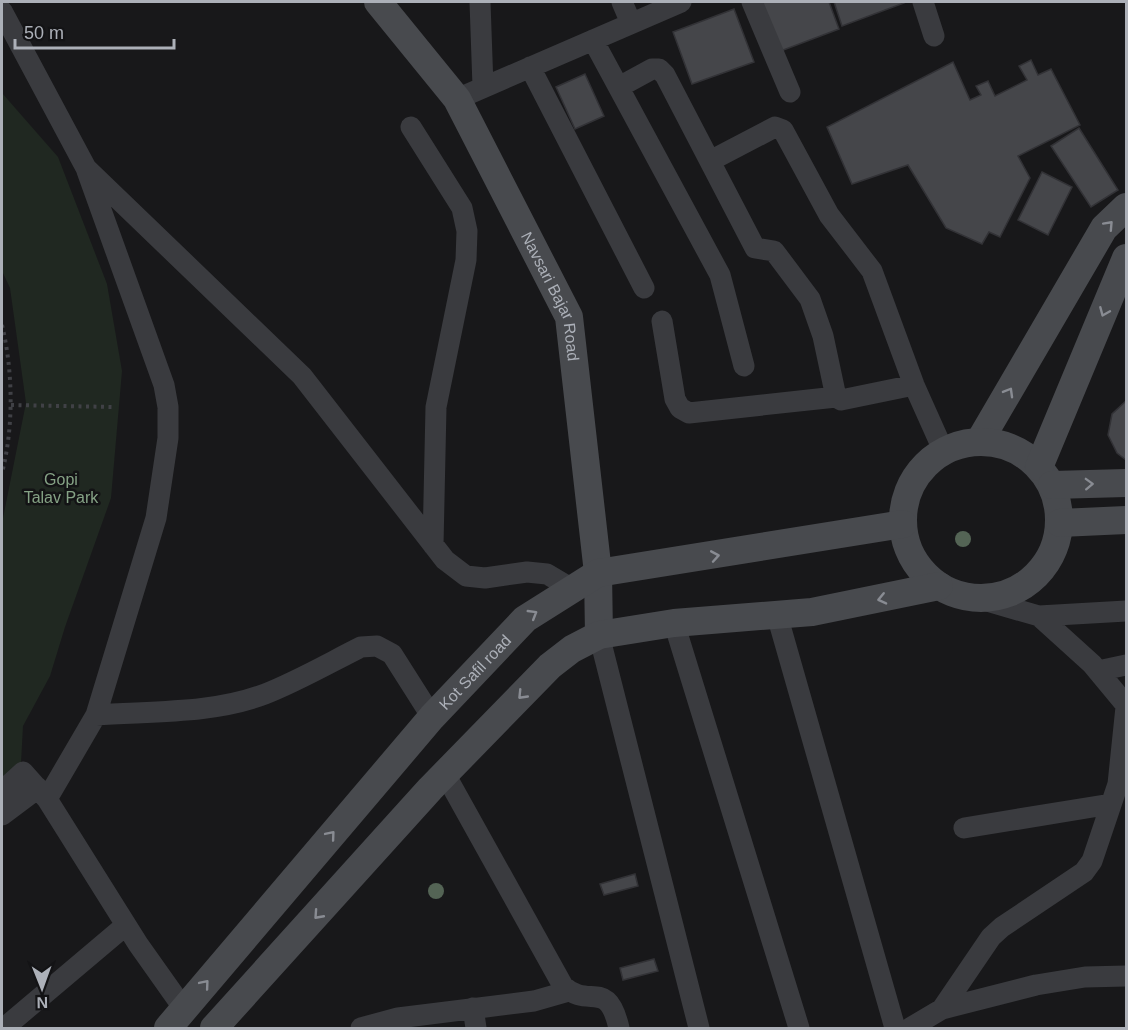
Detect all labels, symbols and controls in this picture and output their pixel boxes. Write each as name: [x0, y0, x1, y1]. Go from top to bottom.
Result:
scale bar: [15, 12, 174, 50]
text: 50 m: [24, 23, 64, 43]
one-way arrow: [1102, 221, 1113, 231]
street label: Navsari Bajar Road: [518, 229, 582, 362]
one-way arrow: [1099, 305, 1111, 316]
one-way arrow: [1001, 387, 1013, 398]
park label: Gopi Talav Park: [24, 471, 99, 506]
one-way arrow: [1085, 478, 1094, 490]
one-way arrow: [711, 550, 720, 562]
one-way arrow: [877, 592, 887, 605]
one-way arrow: [527, 609, 537, 621]
street label: Kot Safil road: [436, 632, 514, 713]
one-way arrow: [518, 688, 529, 698]
one-way arrow: [324, 831, 335, 842]
one-way arrow: [314, 908, 325, 919]
north arrow: [12, 958, 72, 1018]
one-way arrow: [198, 980, 209, 991]
text: N: [36, 994, 48, 1011]

